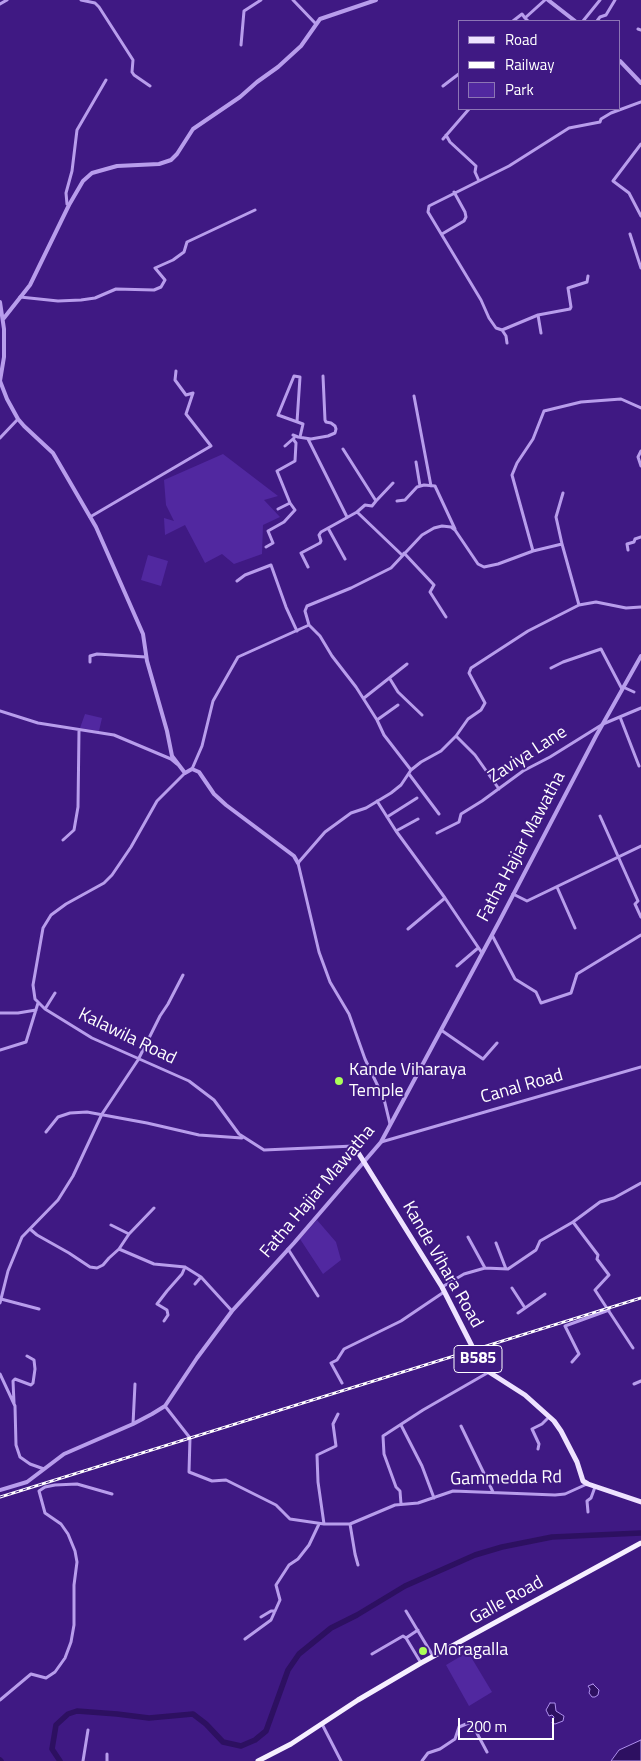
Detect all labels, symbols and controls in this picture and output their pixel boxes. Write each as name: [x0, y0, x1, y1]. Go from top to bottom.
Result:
legend: [458, 20, 621, 110]
text: Road: [505, 28, 537, 51]
text: Railway: [505, 53, 555, 76]
text: Park: [505, 78, 534, 101]
street label: Zaviya Lane: [485, 722, 571, 788]
street label: Fatha Hajiar Mawatha: [473, 768, 571, 926]
street label: Kalawila Road: [75, 1004, 179, 1070]
place label: Kande Viharaya Temple: [349, 1060, 466, 1102]
street label: Canal Road: [478, 1065, 566, 1109]
marker: Kande Viharaya Temple: [333, 1075, 345, 1087]
street label: Fatha Hajiar Mawatha: [256, 1121, 380, 1263]
street label: Kande Vihara Road: [397, 1198, 487, 1332]
road number: B585: [454, 1346, 502, 1372]
street label: Gammedda Rd: [450, 1467, 562, 1491]
street label: Galle Road: [467, 1572, 547, 1630]
place label: Moragalla: [433, 1640, 508, 1662]
marker: Moragalla: [417, 1645, 429, 1657]
scale bar: [461, 1708, 557, 1740]
text: 200 m: [466, 1715, 507, 1738]

